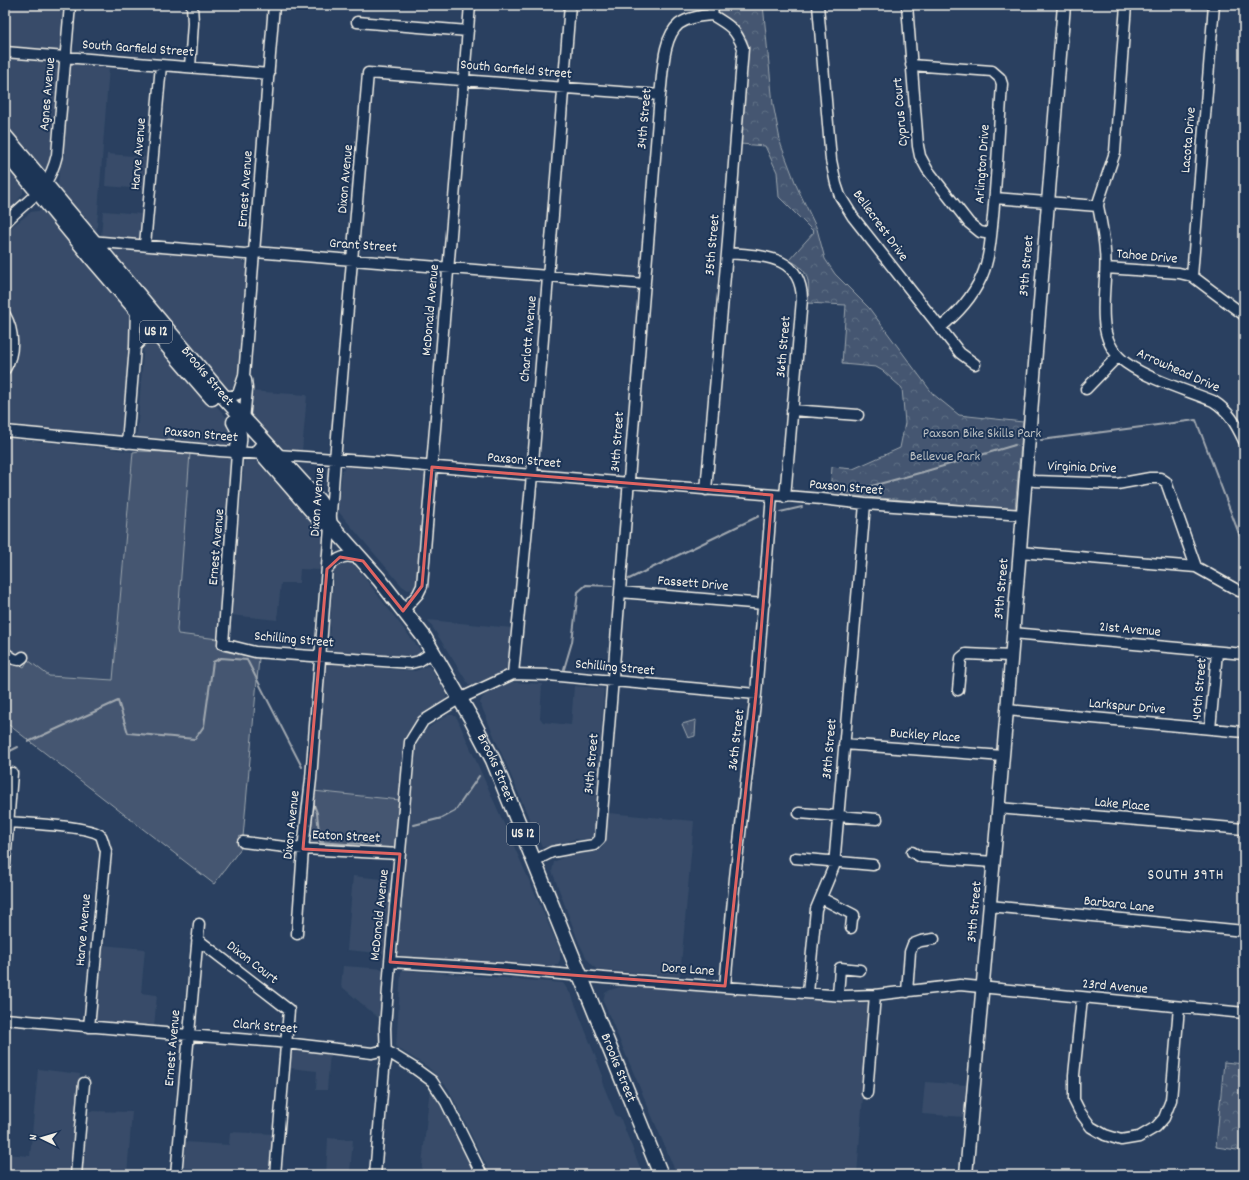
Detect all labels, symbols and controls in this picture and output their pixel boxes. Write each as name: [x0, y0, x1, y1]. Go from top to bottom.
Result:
street label: South Garfield Street: [82, 35, 194, 63]
street label: South Garfield Street: [459, 55, 573, 85]
street label: Agnes Avenue: [35, 56, 61, 132]
street label: Cyprus Court: [888, 77, 914, 147]
street label: 34th Street: [632, 88, 658, 150]
street label: Lacota Drive: [1176, 106, 1202, 174]
street label: Harve Avenue: [126, 117, 152, 191]
street label: Arlington Drive: [970, 124, 996, 204]
street label: Dixon Avenue: [333, 144, 359, 214]
street label: Ernest Avenue: [233, 150, 259, 228]
street label: Bellecrest Drive: [847, 186, 913, 266]
street label: 35th Street: [700, 213, 726, 277]
street label: Grant Street: [329, 234, 397, 258]
street label: 39th Street: [1014, 235, 1040, 297]
street label: Tahoe Drive: [1116, 244, 1178, 270]
street label: McDonald Avenue: [417, 263, 445, 357]
street label: Charlott Avenue: [515, 295, 543, 383]
street label: 36th Street: [771, 315, 797, 379]
road number: US 12: [140, 321, 172, 343]
street label: Brooks Street: [176, 342, 238, 411]
street label: Arrowhead Drive: [1133, 344, 1223, 398]
street label: 34th Street: [606, 411, 630, 473]
street label: Paxson Street: [163, 422, 239, 448]
park label: Paxson Bike Skills Park: [923, 424, 1041, 444]
park label: Bellevue Park: [910, 447, 981, 467]
street label: Paxson Street: [486, 448, 562, 474]
street label: Virginia Drive: [1047, 457, 1117, 479]
street label: Dixon Avenue: [306, 467, 330, 537]
street label: Paxson Street: [808, 475, 884, 501]
street label: Ernest Avenue: [204, 508, 230, 586]
street label: 39th Street: [989, 558, 1015, 620]
street label: Fassett Drive: [657, 571, 729, 597]
street label: 21st Avenue: [1098, 617, 1162, 643]
street label: Schilling Street: [253, 627, 335, 653]
street label: Schilling Street: [574, 655, 656, 681]
street label: 40th Street: [1187, 657, 1213, 721]
street label: Larkspur Drive: [1088, 694, 1166, 720]
street label: 36th Street: [723, 708, 751, 772]
street label: 38th Street: [817, 718, 843, 780]
street label: Buckley Place: [889, 724, 961, 748]
street label: Brooks Street: [471, 730, 519, 805]
street label: 34th Street: [579, 733, 605, 795]
street label: Dixon Avenue: [278, 790, 306, 860]
street label: Lake Place: [1094, 793, 1150, 817]
road number: US 12: [507, 823, 539, 845]
street label: Eaton Street: [312, 825, 380, 849]
district label: SOUTH 39TH: [1148, 865, 1224, 887]
street label: McDonald Avenue: [365, 868, 395, 962]
street label: 39th Street: [962, 881, 988, 943]
street label: Barbara Lane: [1083, 891, 1155, 919]
street label: Harve Avenue: [71, 893, 97, 967]
street label: Dixon Court: [222, 937, 282, 989]
street label: Dore Lane: [661, 958, 715, 982]
street label: 23rd Avenue: [1081, 974, 1149, 1000]
street label: Ernest Avenue: [160, 1009, 186, 1087]
street label: Clark Street: [232, 1014, 298, 1040]
street label: Brooks Street: [595, 1030, 641, 1106]
north arrow: [22, 1118, 62, 1158]
text: N: [26, 1133, 42, 1141]

